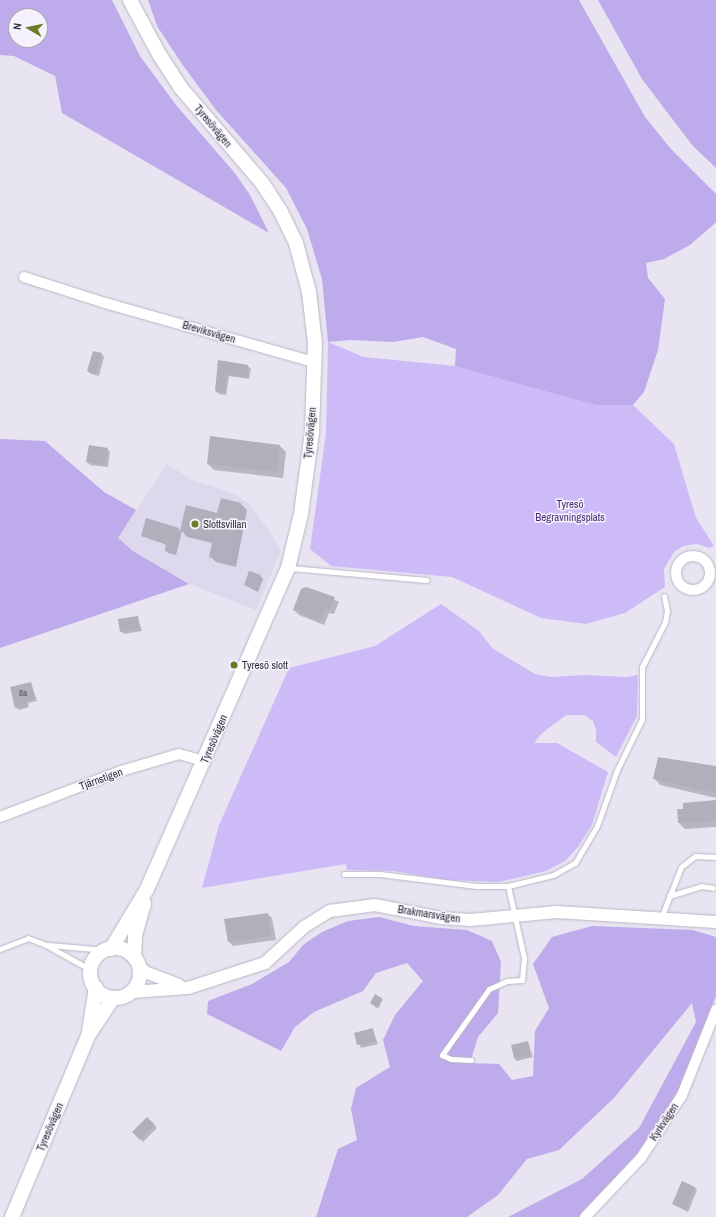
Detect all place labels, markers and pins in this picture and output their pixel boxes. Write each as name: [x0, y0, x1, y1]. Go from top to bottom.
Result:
place label: Slottsvillan: [203, 517, 247, 531]
marker: Slottsvillan: [190, 519, 200, 529]
place label: Tyresö slott: [242, 658, 288, 672]
marker: Tyresö slott: [229, 660, 239, 670]

